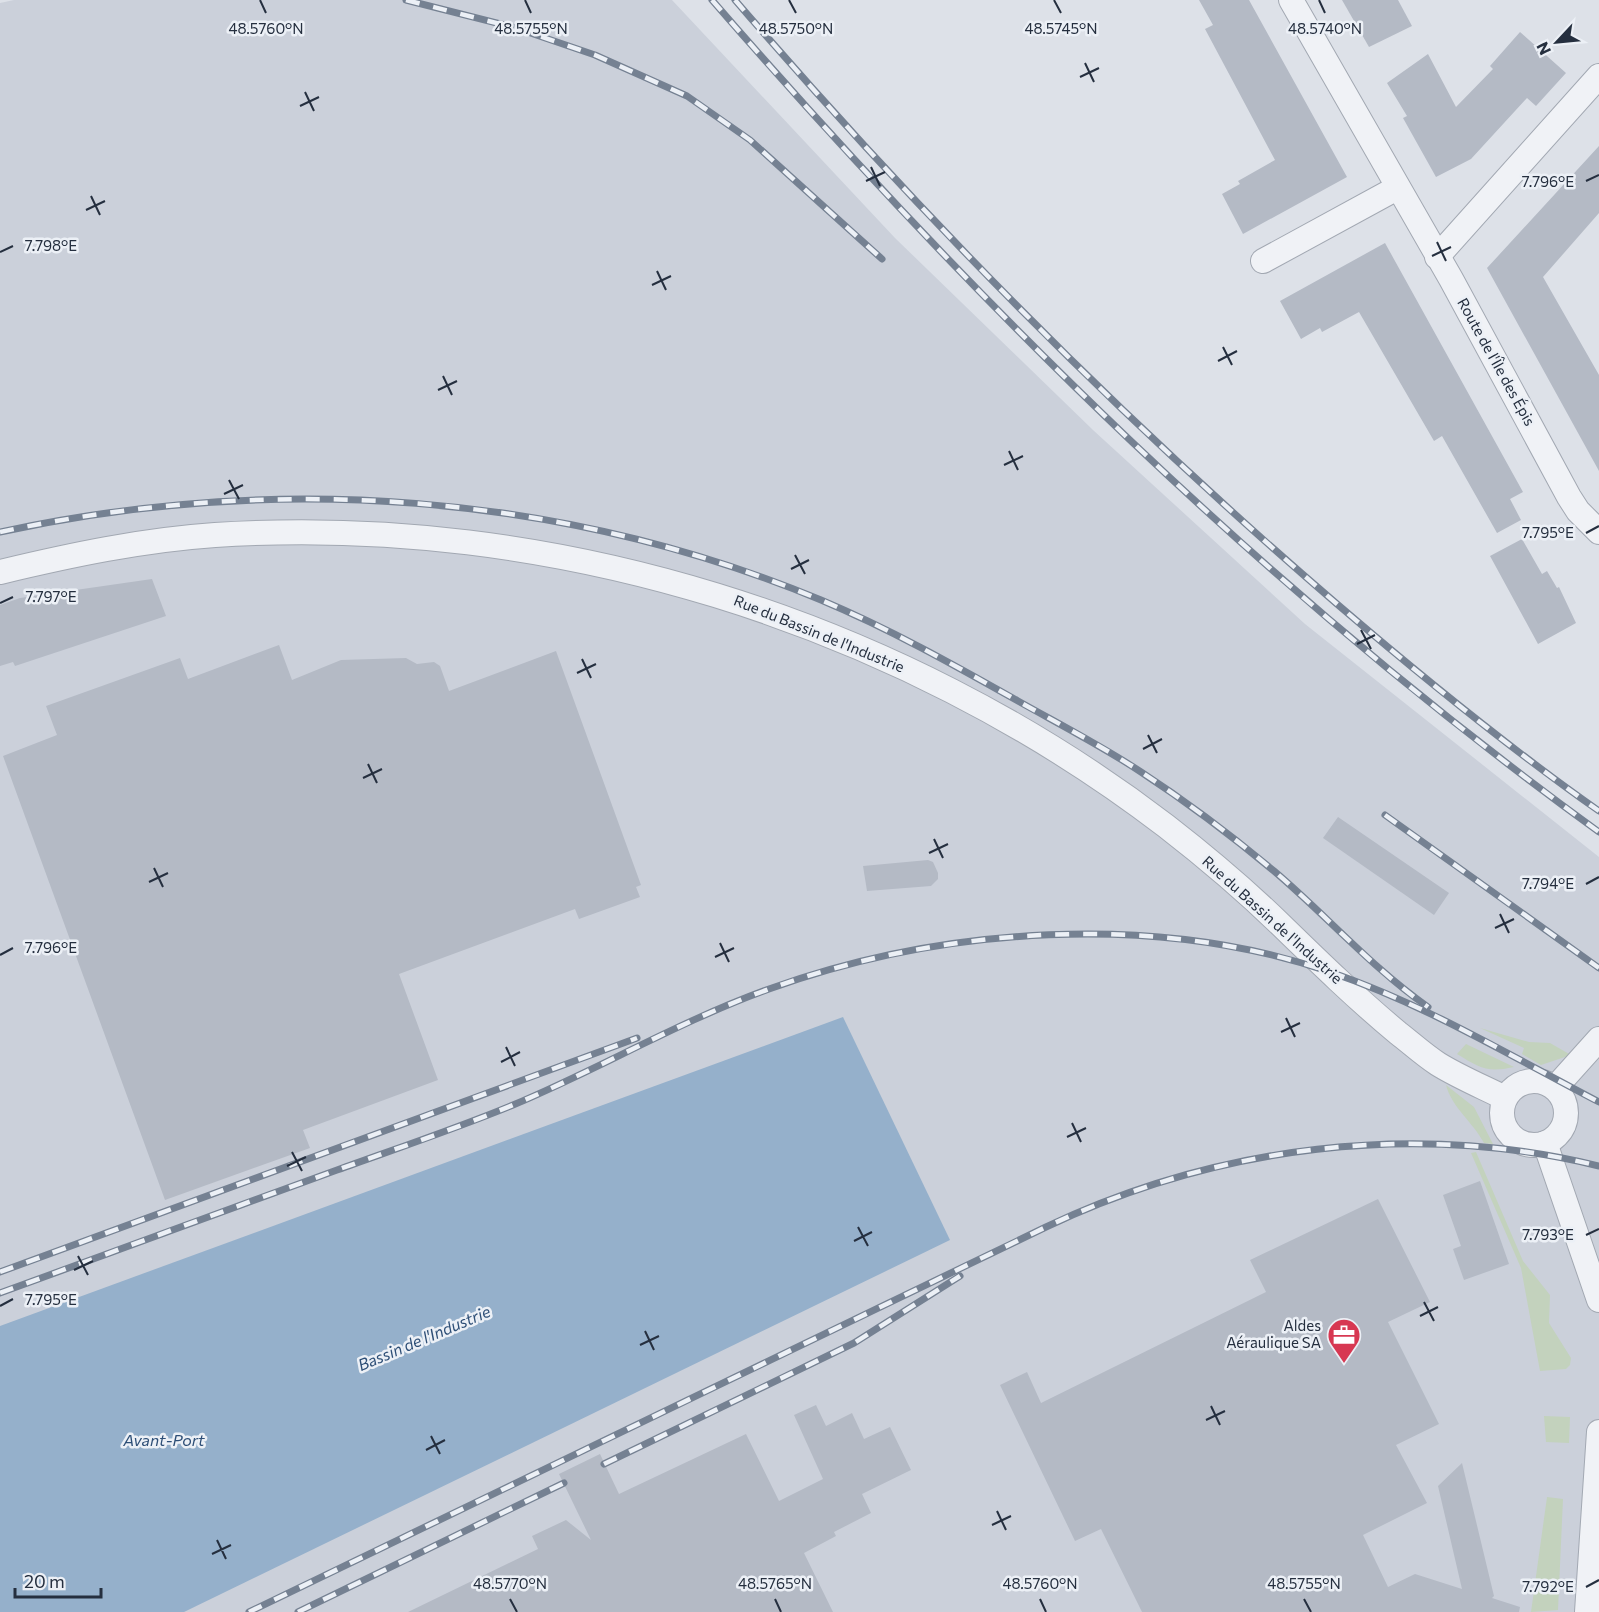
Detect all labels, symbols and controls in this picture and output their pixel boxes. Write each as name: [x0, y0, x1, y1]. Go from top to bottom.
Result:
north arrow: [1527, 12, 1587, 72]
text: 48.5760°N: [228, 19, 304, 37]
text: 48.5755°N: [494, 19, 568, 37]
text: 48.5750°N: [759, 19, 833, 37]
text: 48.5745°N: [1024, 19, 1098, 37]
text: 48.5740°N: [1288, 19, 1362, 37]
text: N: [1532, 39, 1554, 58]
text: 7.796°E: [1522, 172, 1574, 190]
text: 7.798°E: [25, 236, 77, 254]
street label: Route de l'Île des Épis: [1454, 294, 1540, 429]
text: 7.795°E: [1522, 523, 1574, 541]
text: 7.797°E: [25, 587, 77, 605]
street label: Rue du Bassin de l'Industrie: [731, 591, 907, 676]
street label: Rue du Bassin de l'Industrie: [1199, 852, 1346, 987]
text: 7.794°E: [1522, 874, 1574, 892]
text: 7.796°E: [25, 938, 77, 956]
text: 7.793°E: [1522, 1225, 1574, 1243]
text: 7.795°E: [25, 1290, 77, 1308]
water label: Bassin de l'Industrie: [355, 1301, 493, 1374]
place label: Aldes Aéraulique SA: [1226, 1316, 1321, 1351]
office icon: Aldes Aéraulique SA: [1326, 1317, 1362, 1364]
water label: Avant-Port: [122, 1430, 205, 1449]
scale bar: [15, 1561, 100, 1599]
text: 20 m: [24, 1570, 65, 1592]
text: 48.5770°N: [473, 1574, 547, 1592]
text: 48.5765°N: [738, 1574, 812, 1592]
text: 48.5760°N: [1002, 1574, 1078, 1592]
text: 48.5755°N: [1267, 1574, 1341, 1592]
text: 7.792°E: [1522, 1577, 1574, 1595]

